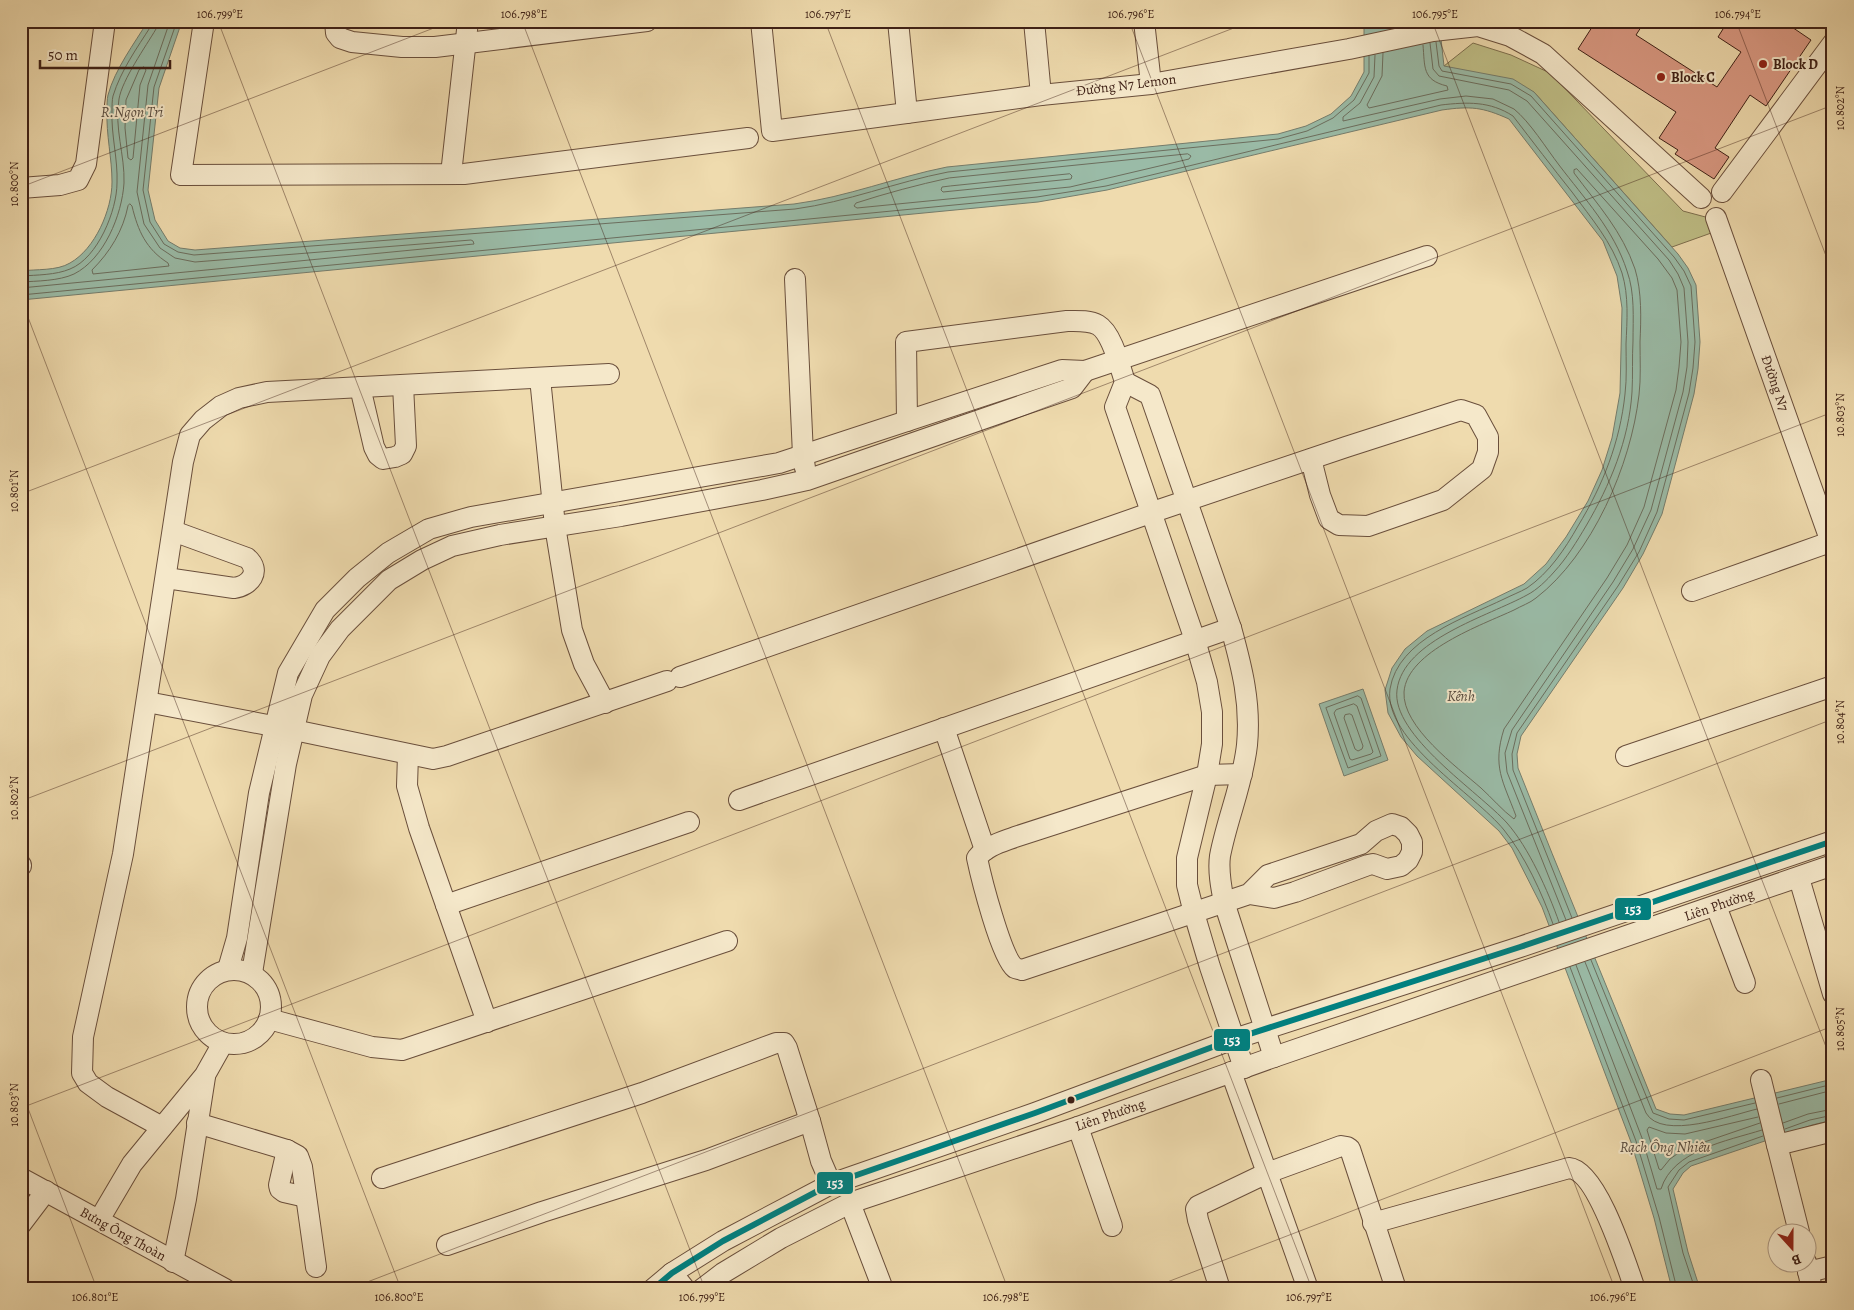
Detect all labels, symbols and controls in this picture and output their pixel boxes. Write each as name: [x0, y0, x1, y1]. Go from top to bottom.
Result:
text: 106.799°E: [197, 6, 243, 22]
text: 106.798°E: [501, 6, 547, 22]
text: 106.797°E: [805, 6, 851, 22]
text: 106.796°E: [1108, 6, 1154, 22]
text: 106.795°E: [1412, 6, 1458, 22]
text: 106.794°E: [1715, 6, 1761, 22]
scale bar: [40, 38, 170, 70]
text: 50 m: [48, 45, 78, 65]
place label: Block D: [1773, 55, 1818, 74]
marker: Block D: [1757, 58, 1769, 70]
place label: Block C: [1671, 68, 1715, 87]
street label: Đường N7 Lemon: [1075, 69, 1177, 101]
marker: Block C: [1655, 71, 1667, 83]
text: 10.802°N: [1832, 85, 1848, 130]
water label: R.Ngọn Tri: [101, 102, 163, 122]
text: 10.800°N: [6, 161, 22, 207]
street label: Đường N7: [1757, 352, 1794, 414]
text: 10.803°N: [1832, 393, 1848, 437]
text: 10.801°N: [6, 469, 22, 512]
water label: Kênh: [1447, 686, 1475, 706]
text: 10.804°N: [1832, 700, 1848, 744]
text: 10.802°N: [6, 775, 22, 820]
street label: Liên Phường: [1682, 884, 1756, 926]
line badge: 153: [1614, 897, 1652, 921]
text: 153: [1624, 900, 1642, 919]
text: 10.805°N: [1832, 1007, 1848, 1051]
line badge: 153: [1213, 1028, 1251, 1052]
text: 153: [1223, 1031, 1241, 1050]
text: 10.803°N: [6, 1083, 22, 1127]
street label: Liên Phường: [1073, 1094, 1147, 1136]
unlabelled marker: [1066, 1095, 1076, 1105]
water label: Rạch Ông Nhiêu: [1620, 1137, 1710, 1157]
line badge: 153: [816, 1171, 854, 1195]
text: 153: [826, 1174, 844, 1193]
street label: Bưng Ông Thoàn: [77, 1202, 170, 1266]
north arrow: [1766, 1222, 1816, 1272]
text: B: [1789, 1249, 1804, 1270]
text: 106.801°E: [72, 1289, 118, 1305]
text: 106.800°E: [374, 1289, 424, 1305]
text: 106.799°E: [679, 1289, 725, 1305]
text: 106.798°E: [983, 1289, 1029, 1305]
text: 106.797°E: [1286, 1289, 1332, 1305]
text: 106.796°E: [1590, 1289, 1636, 1305]

